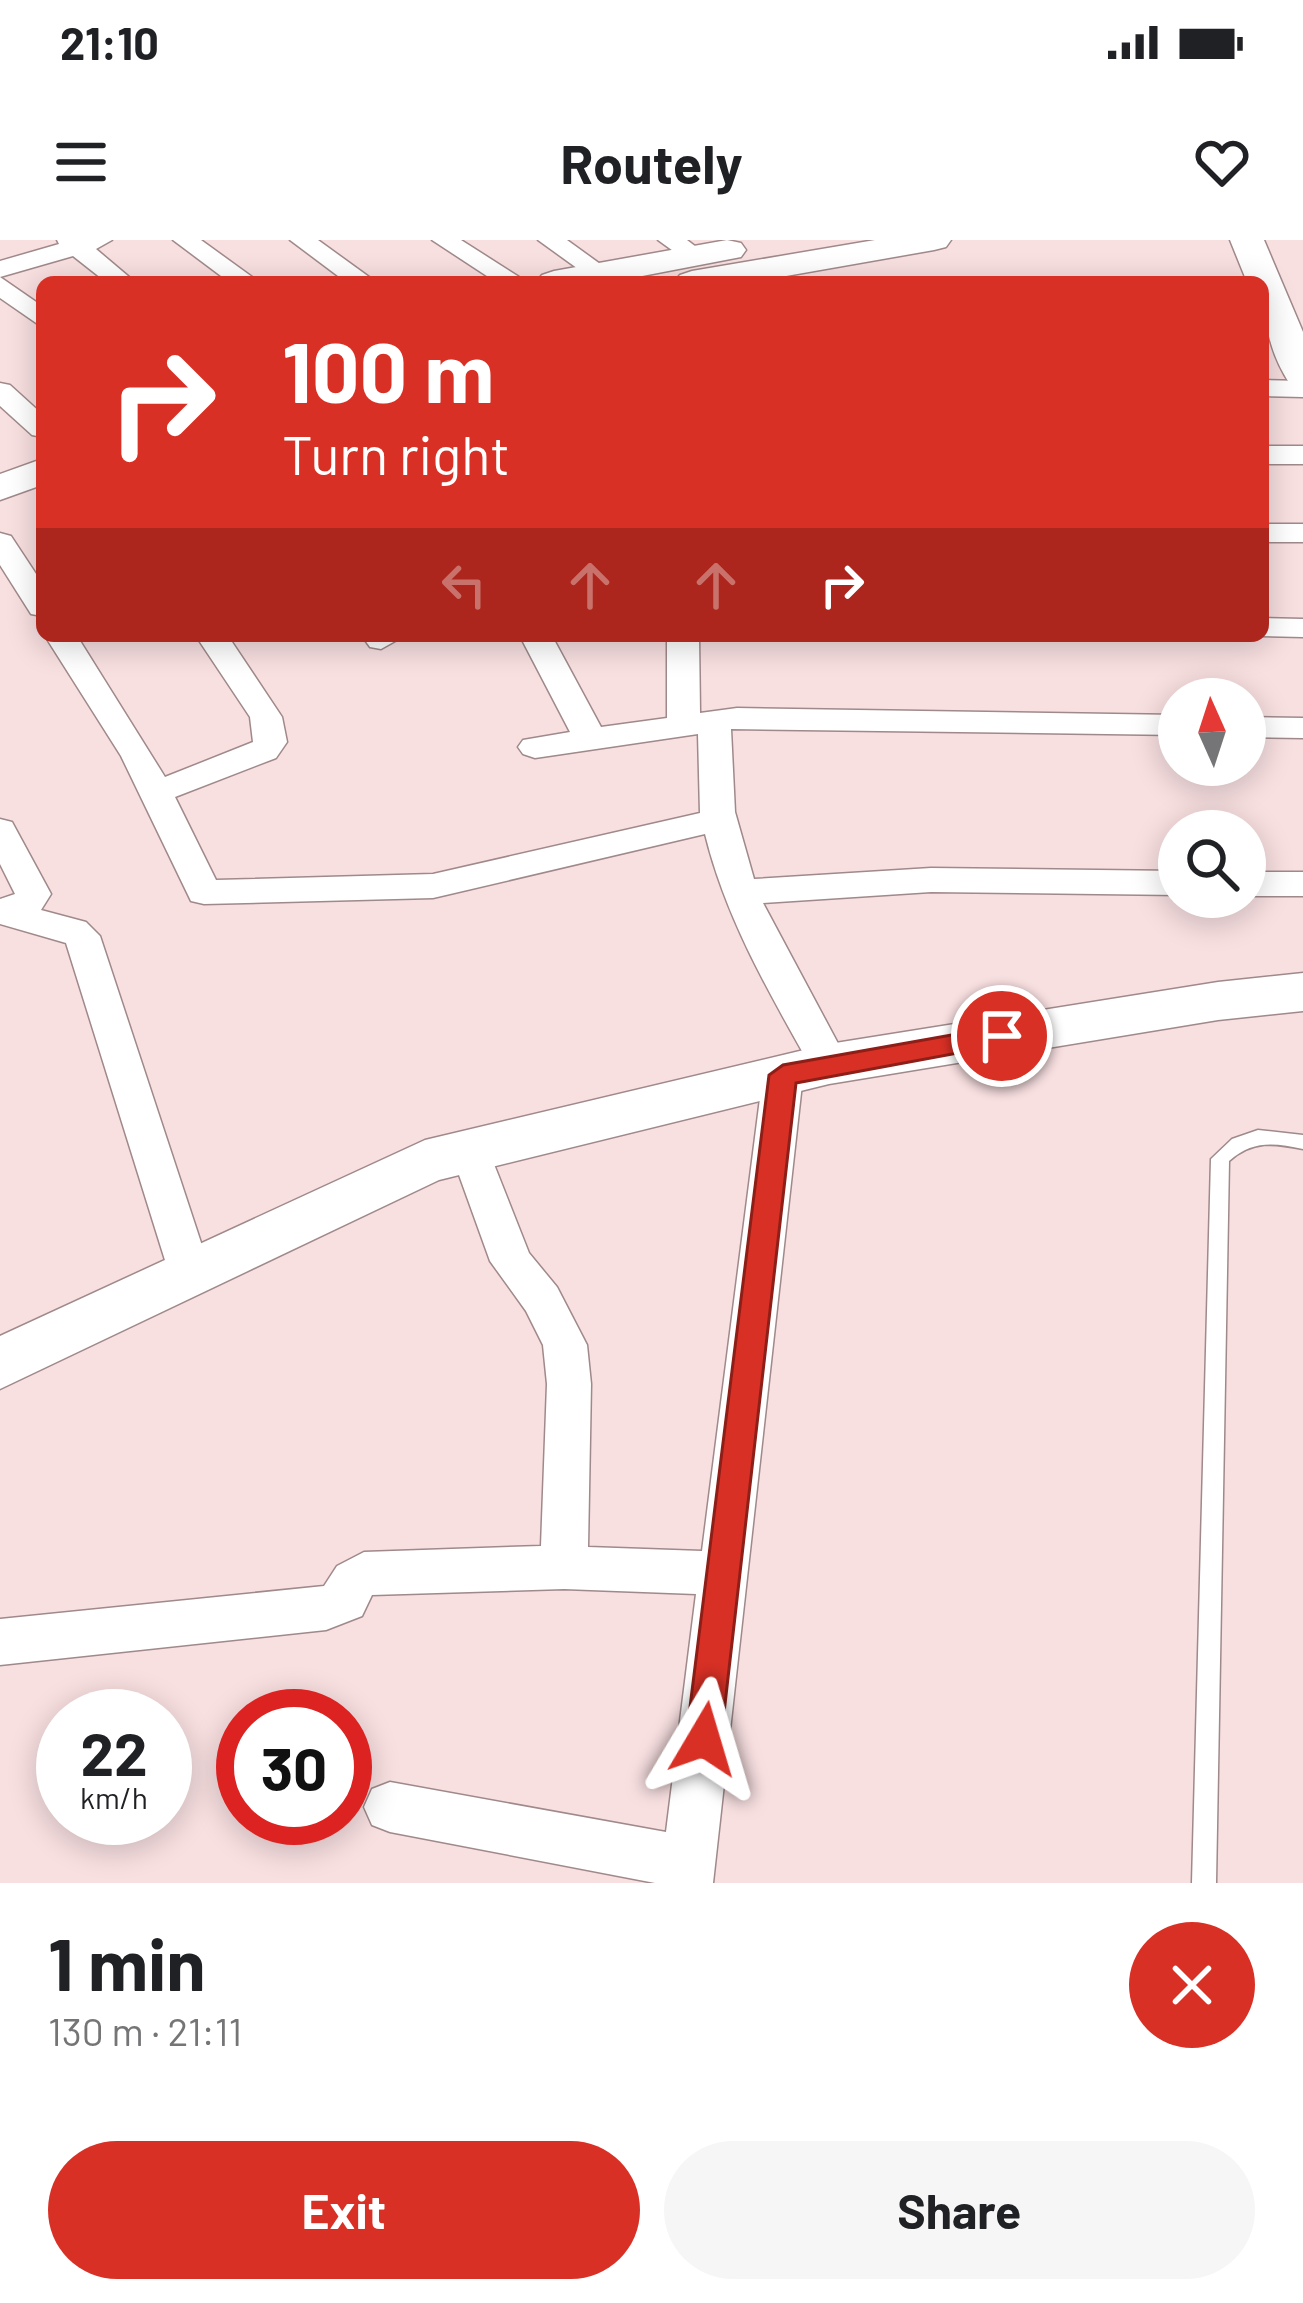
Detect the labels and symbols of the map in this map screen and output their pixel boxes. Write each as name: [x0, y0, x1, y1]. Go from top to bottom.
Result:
north arrow: [1158, 678, 1266, 786]
pin: [951, 985, 1053, 1087]
position arrow: [641, 1676, 767, 1802]
speed limit sign: 30: [216, 1689, 372, 1845]

